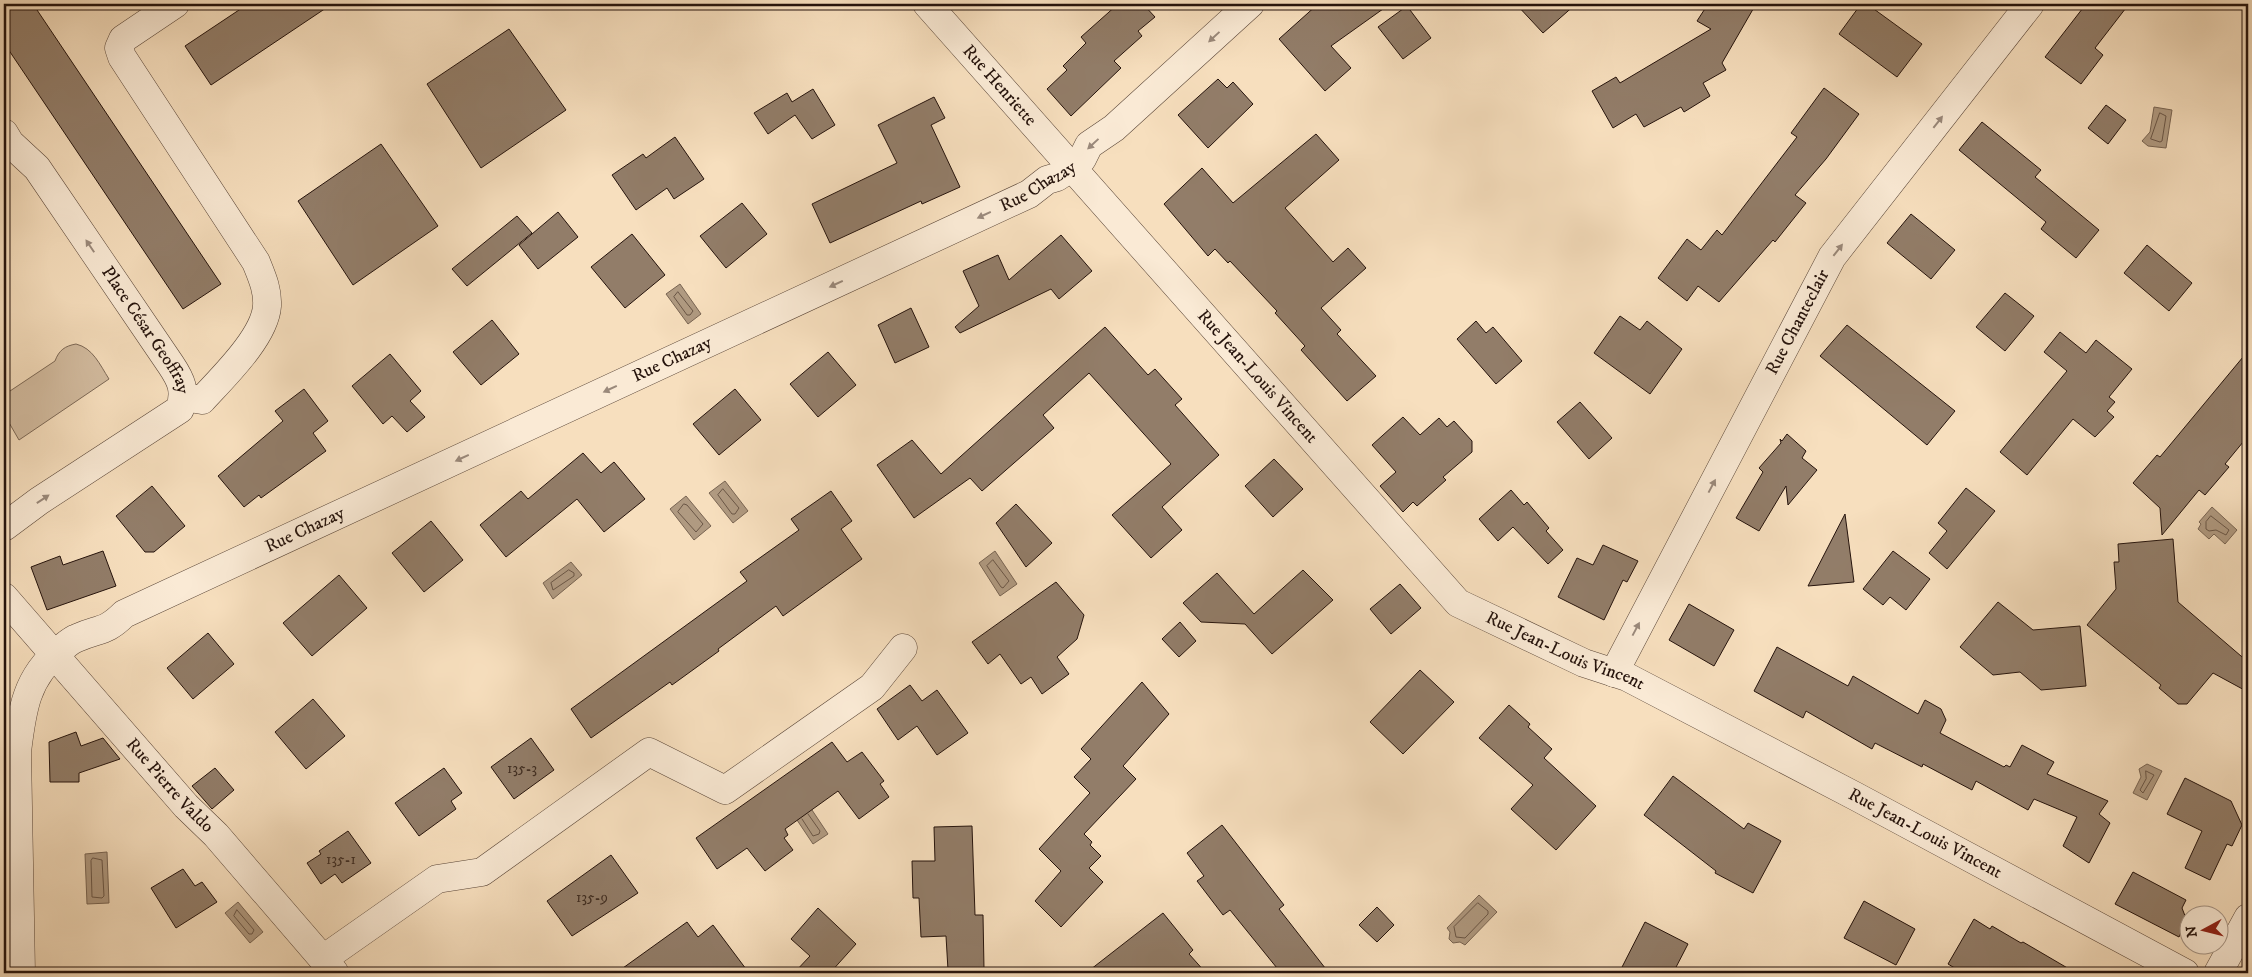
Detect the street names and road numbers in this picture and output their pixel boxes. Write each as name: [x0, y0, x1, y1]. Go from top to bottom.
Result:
street label: Rue Henriette: [957, 40, 1041, 131]
street label: Rue Chazay: [996, 156, 1081, 217]
street label: Place César Geoffray: [96, 262, 194, 395]
street label: Rue Chanteclair: [1761, 266, 1835, 379]
street label: Rue Jean-Louis Vincent: [1192, 305, 1323, 448]
street label: Rue Chazay: [629, 332, 716, 387]
street label: Rue Chazay: [262, 502, 348, 558]
street label: Rue Jean-Louis Vincent: [1482, 607, 1649, 695]
street label: Rue Pierre Valdo: [121, 734, 218, 838]
street label: Rue Jean-Louis Vincent: [1845, 783, 2006, 884]

